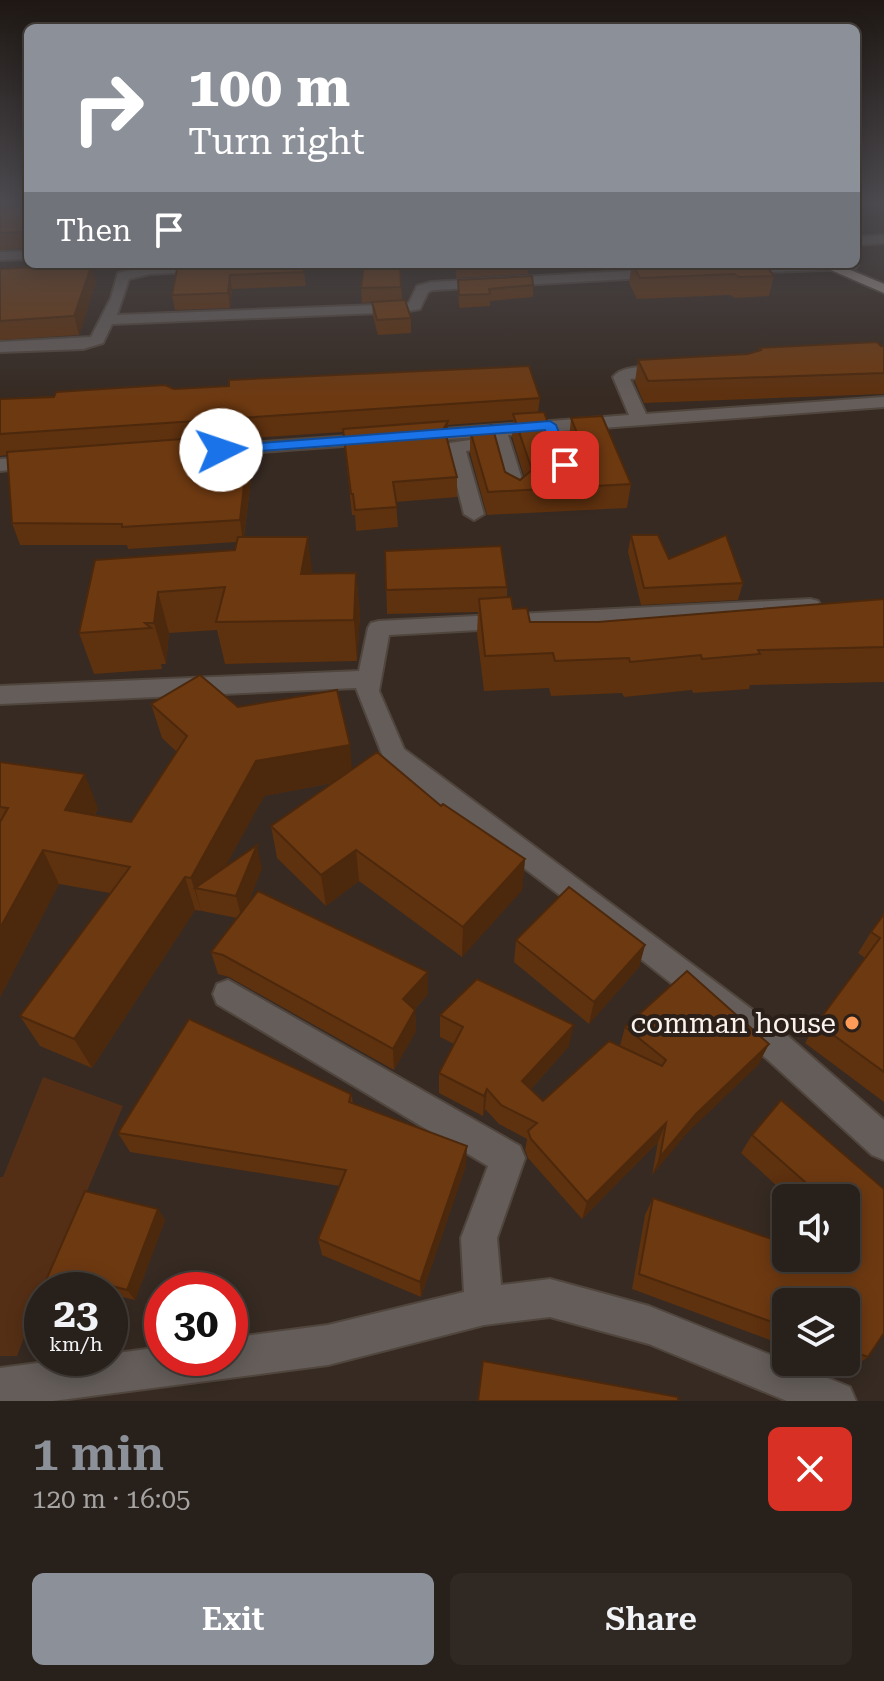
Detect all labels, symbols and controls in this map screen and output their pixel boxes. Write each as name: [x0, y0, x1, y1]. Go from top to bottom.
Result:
text: 100 m: [188, 54, 350, 120]
icon: right: [56, 56, 160, 160]
text: Turn right: [188, 121, 365, 163]
icon: arrive: [147, 208, 191, 252]
text: Then: [56, 213, 131, 248]
position arrow: [179, 408, 263, 492]
pin: [531, 431, 599, 499]
icon: arrive: [543, 443, 587, 487]
place label: comman house: [630, 1007, 836, 1040]
marker: comman house: [843, 1014, 861, 1032]
map controls: [772, 1184, 860, 1376]
button: sound: [772, 1184, 860, 1272]
speed limit sign: 30: [144, 1272, 248, 1376]
button: layers: [772, 1288, 860, 1376]
text: 23: [54, 1290, 98, 1337]
text: km/h: [49, 1332, 103, 1356]
text: 1 min: [32, 1426, 164, 1482]
button: close: [768, 1427, 852, 1511]
text: 120 m · 16:05: [32, 1484, 191, 1514]
button: Exit: [32, 1573, 434, 1665]
button: Share: [450, 1573, 852, 1665]

